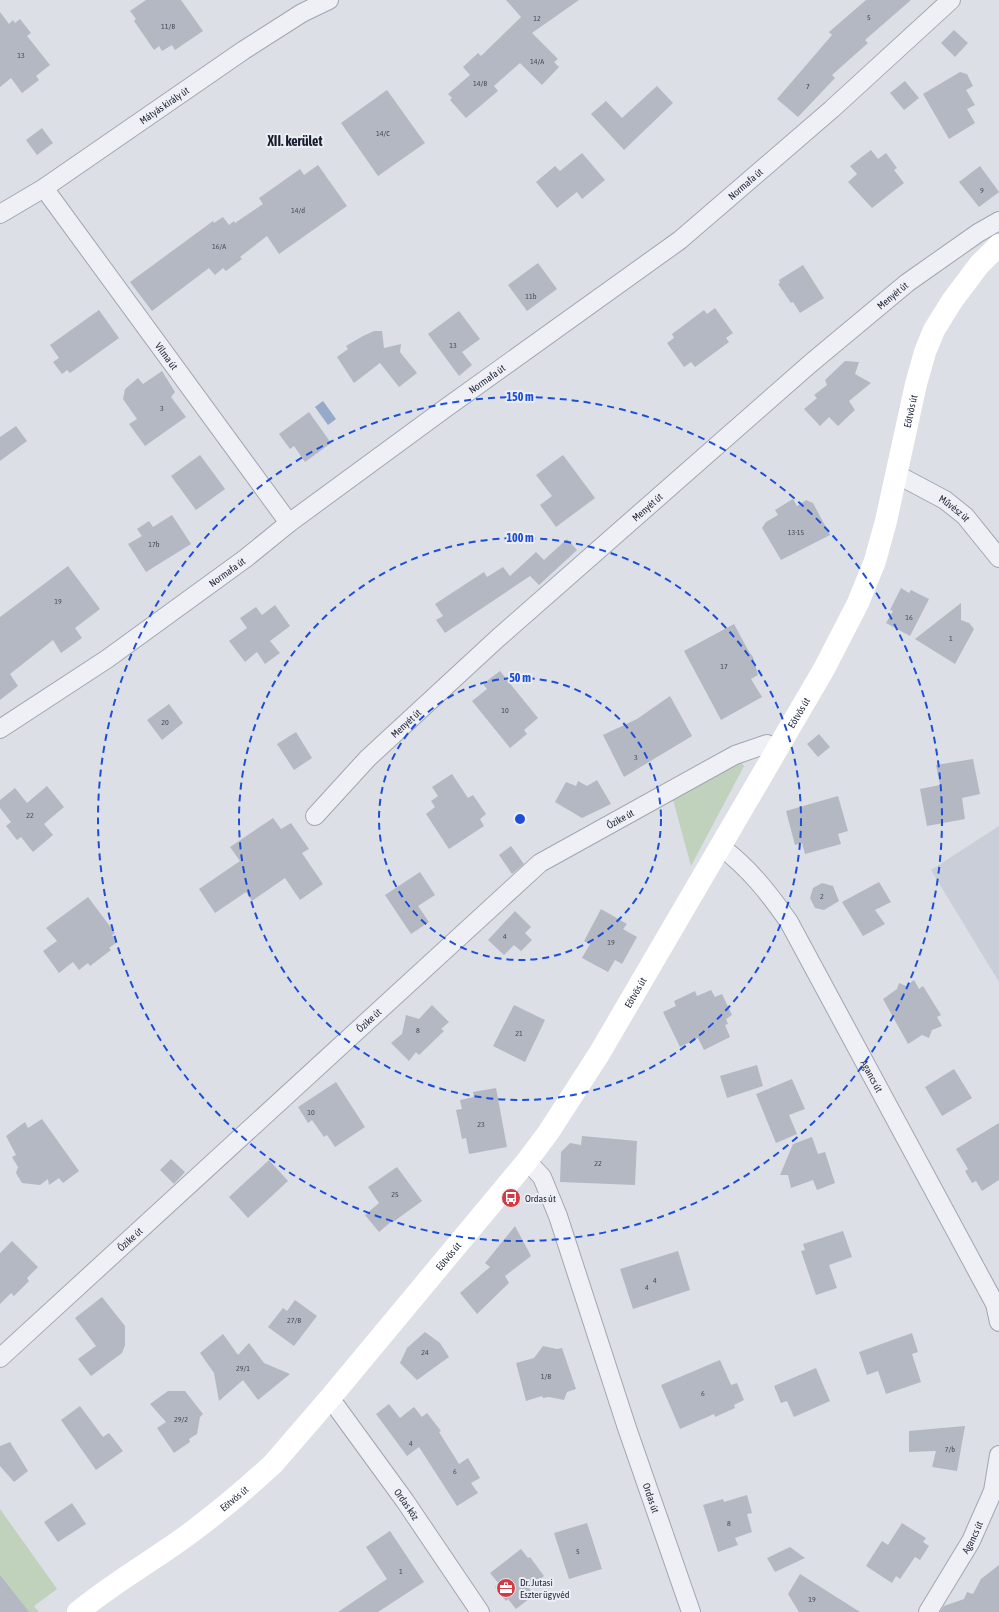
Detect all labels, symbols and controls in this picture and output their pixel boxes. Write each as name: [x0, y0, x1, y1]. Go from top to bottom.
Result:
house number: 5: [867, 13, 871, 22]
house number: 12: [533, 14, 541, 23]
house number: 11/B: [161, 22, 175, 31]
house number: 13: [17, 51, 25, 60]
house number: 14/A: [530, 57, 544, 66]
house number: 14/B: [473, 79, 487, 88]
house number: 7: [806, 82, 810, 91]
street label: Mátyás király út: [138, 85, 191, 126]
house number: 14/C: [376, 129, 390, 138]
district label: XII. kerület: [267, 133, 322, 149]
street label: Normafa út: [726, 166, 765, 202]
house number: 9: [980, 186, 984, 195]
house number: 14/d: [291, 206, 305, 215]
house number: 16/A: [212, 242, 226, 251]
street label: Menyét út: [875, 280, 910, 312]
house number: 11b: [525, 292, 537, 301]
street label: Vilma út: [153, 340, 180, 372]
house number: 13: [449, 341, 457, 350]
street label: Normafa út: [467, 362, 507, 396]
text: 150 m: [506, 390, 534, 404]
street label: Eötvös út: [902, 394, 920, 429]
house number: 3: [160, 404, 164, 413]
street label: Menyét út: [630, 491, 665, 524]
street label: Művész út: [937, 493, 972, 524]
house number: 13-15: [788, 528, 805, 537]
text: 100 m: [506, 531, 534, 545]
house number: 17b: [148, 540, 160, 549]
street label: Normafa út: [207, 555, 247, 589]
house number: 19: [54, 597, 62, 606]
house number: 16: [905, 613, 913, 622]
house number: 1: [949, 634, 953, 643]
house number: 17: [720, 662, 728, 671]
text: 50 m: [509, 671, 531, 685]
street label: Eötvös út: [786, 696, 812, 730]
house number: 10: [501, 706, 509, 715]
street label: Menyét út: [389, 707, 423, 740]
house number: 20: [161, 718, 169, 727]
house number: 3: [634, 753, 638, 762]
street label: Őzike út: [605, 807, 636, 831]
house number: 22: [26, 811, 34, 820]
centre of rings: [513, 812, 527, 826]
house number: 2: [820, 892, 824, 901]
house number: 4: [503, 932, 507, 941]
house number: 19: [607, 938, 615, 947]
street label: Eötvös út: [622, 975, 649, 1010]
street label: Őzike út: [354, 1006, 384, 1035]
house number: 8: [416, 1026, 420, 1035]
house number: 21: [515, 1029, 523, 1038]
street label: Agancs út: [858, 1058, 885, 1094]
house number: 10: [307, 1108, 315, 1117]
house number: 23: [477, 1120, 485, 1129]
house number: 22: [594, 1159, 602, 1168]
bus stop icon: Ordas út: [500, 1187, 522, 1209]
house number: 25: [391, 1190, 399, 1199]
place label: Ordas út: [525, 1193, 556, 1204]
street label: Őzike út: [115, 1225, 145, 1254]
street label: Eötvös út: [434, 1240, 463, 1273]
house number: 4: [653, 1276, 657, 1285]
house number: 4: [645, 1283, 649, 1292]
house number: 27/B: [287, 1316, 301, 1325]
house number: 24: [421, 1348, 429, 1357]
house number: 29/1: [236, 1364, 250, 1373]
house number: 1/B: [541, 1372, 551, 1381]
house number: 6: [701, 1389, 705, 1398]
house number: 29/2: [174, 1415, 188, 1424]
house number: 4: [409, 1439, 413, 1448]
house number: 7/b: [945, 1445, 955, 1454]
house number: 6: [453, 1467, 457, 1476]
street label: Ordas út: [641, 1482, 661, 1515]
street label: Eötvös út: [218, 1484, 251, 1514]
street label: Ordas köz: [392, 1487, 421, 1522]
house number: 8: [727, 1519, 731, 1528]
street label: Agancs út: [960, 1519, 985, 1556]
house number: 5: [576, 1547, 580, 1556]
house number: 1: [399, 1567, 403, 1576]
office icon: Dr. Jutasi Eszter ügyvéd: [495, 1577, 517, 1599]
place label: Dr. Jutasi Eszter ügyvéd: [520, 1577, 570, 1600]
house number: 19: [808, 1595, 816, 1604]

